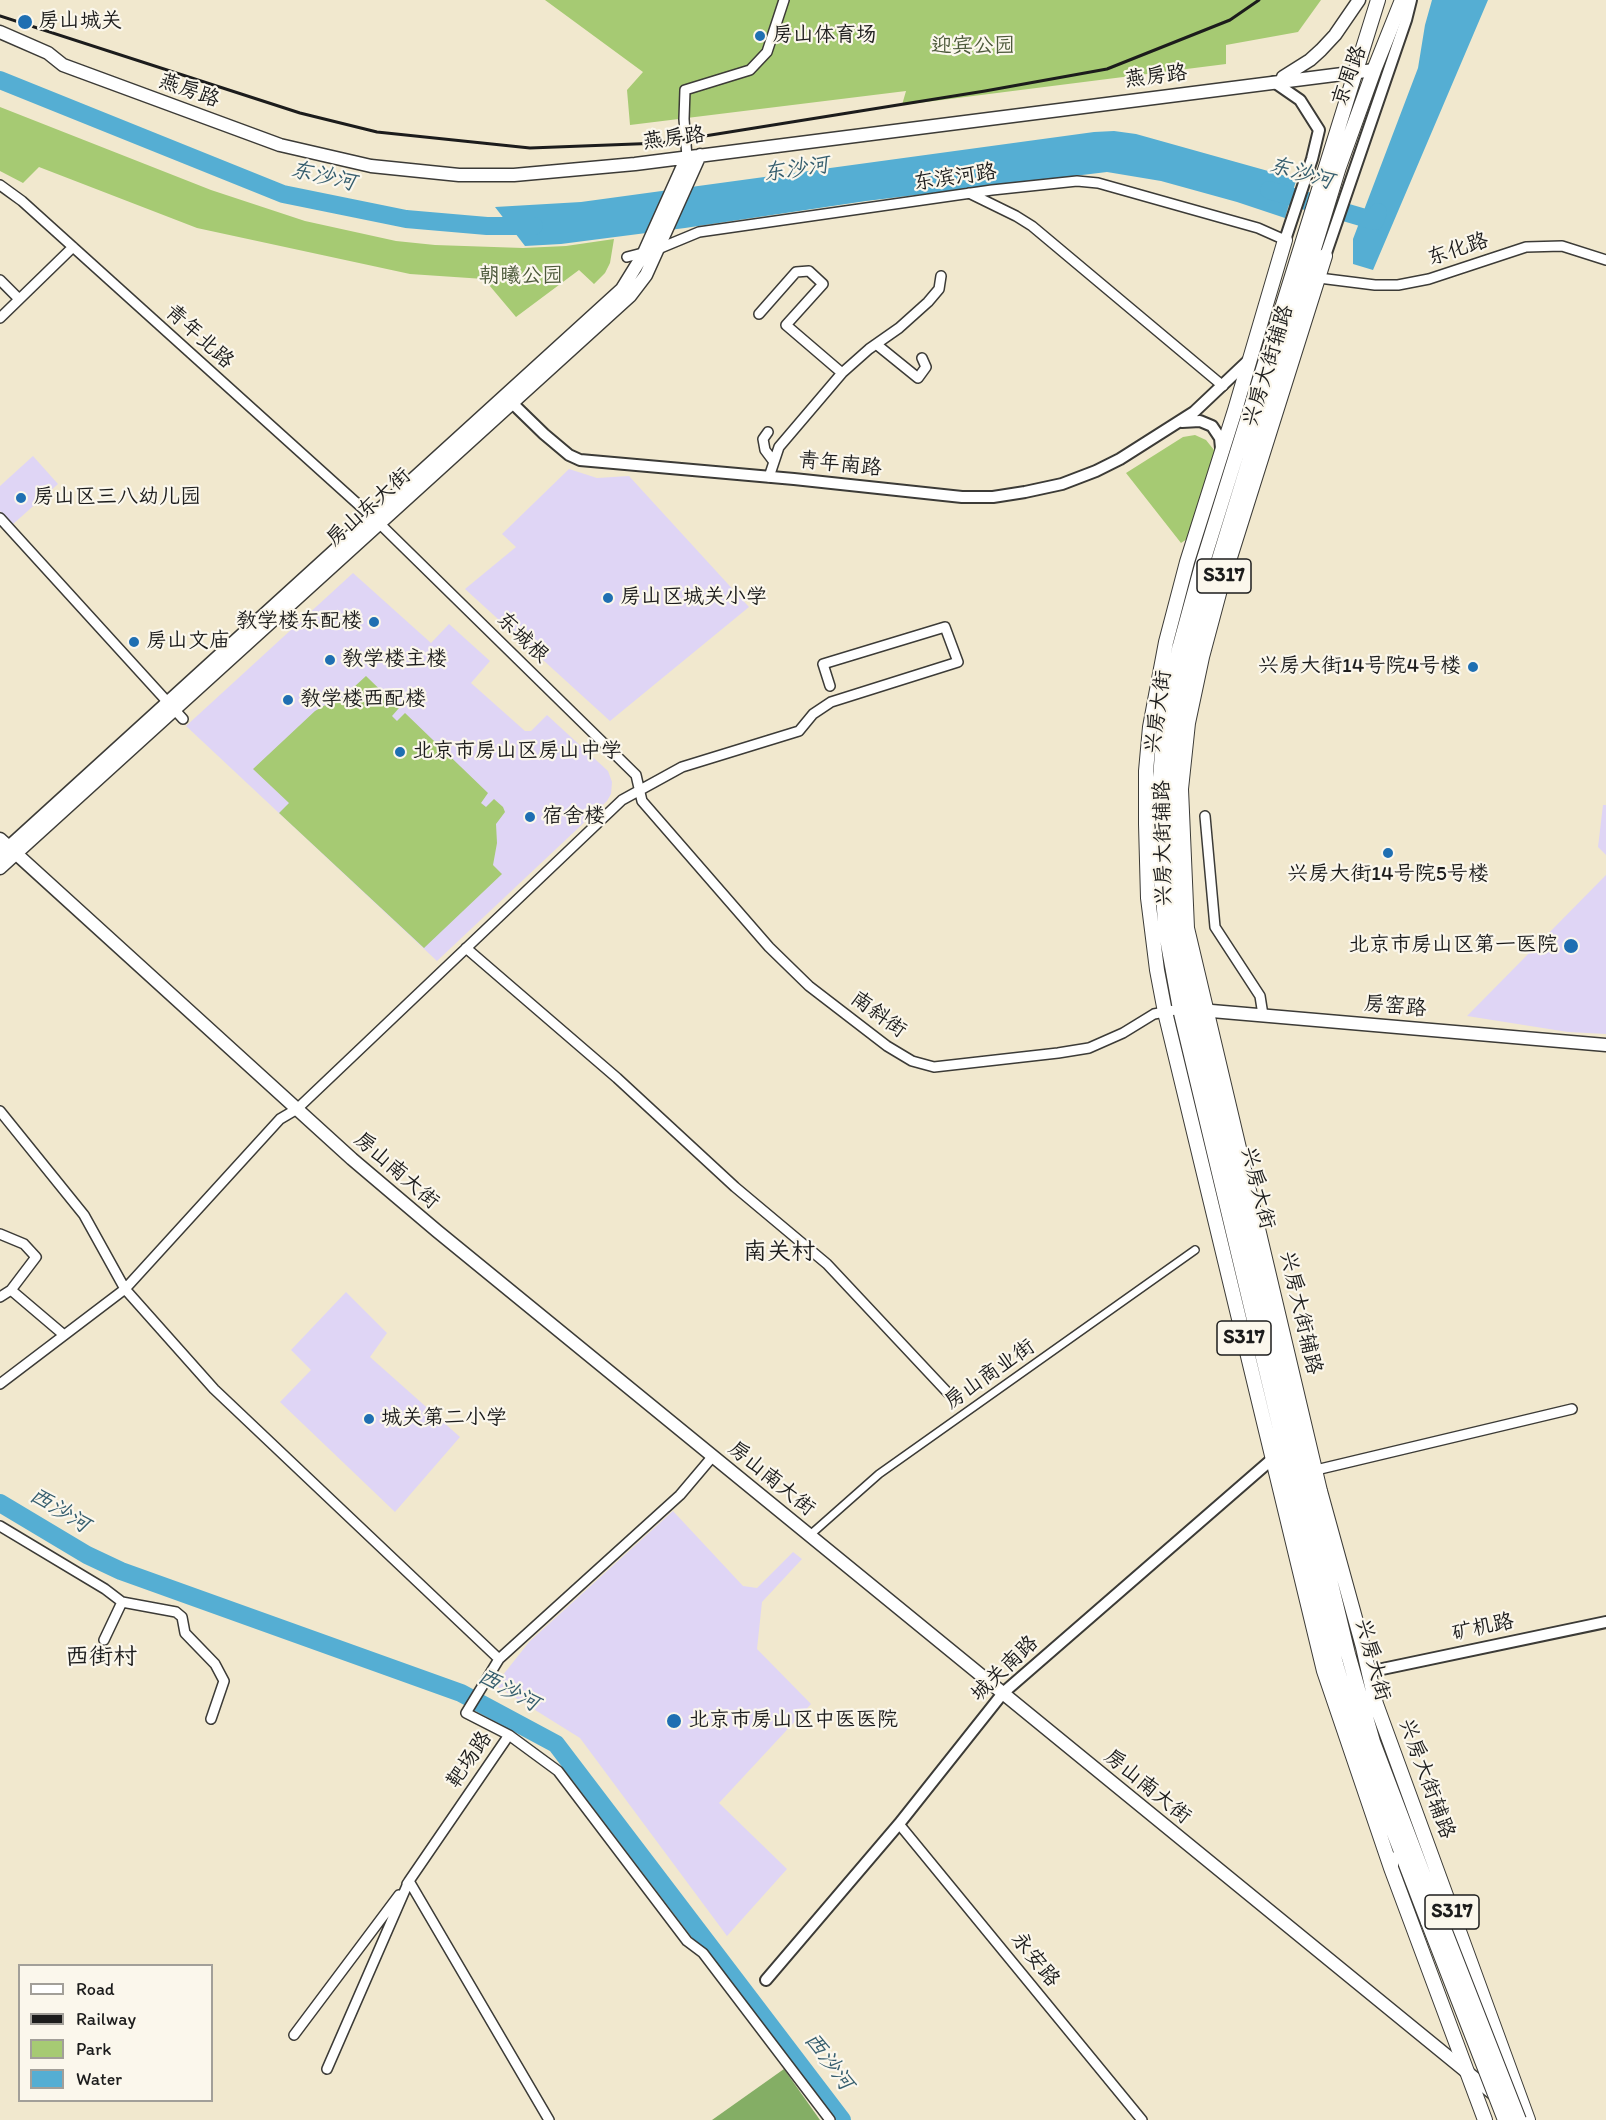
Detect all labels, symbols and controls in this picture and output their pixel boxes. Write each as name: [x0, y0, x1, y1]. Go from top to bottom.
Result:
place label: 房山城关: [38, 9, 122, 35]
marker: 房山城关: [16, 13, 34, 31]
place label: 房山体育场: [772, 23, 877, 49]
marker: 房山体育场: [753, 29, 767, 43]
park label: 迎宾公园: [931, 34, 1015, 60]
street label: 京周路: [1327, 42, 1373, 110]
street label: 燕房路: [1123, 61, 1189, 93]
street label: 燕房路: [155, 68, 223, 114]
street label: 燕房路: [641, 123, 707, 155]
water label: 东沙河: [761, 152, 831, 188]
water label: 东沙河: [1266, 152, 1336, 196]
water label: 东沙河: [288, 157, 358, 197]
street label: 东滨河路: [912, 160, 998, 196]
street label: 东化路: [1424, 228, 1492, 272]
park label: 朝曦公园: [479, 264, 563, 290]
street label: 青年北路: [159, 300, 239, 374]
street label: 兴房大街辅路: [1239, 302, 1299, 430]
street label: 青年南路: [797, 448, 883, 482]
street label: 房山东大街: [322, 464, 416, 552]
place label: 房山区三八幼儿园: [33, 485, 201, 511]
marker: 房山区三八幼儿园: [14, 491, 28, 505]
road number: S317: [1197, 559, 1251, 593]
place label: 房山区城关小学: [620, 585, 767, 611]
marker: 房山区城关小学: [601, 591, 615, 605]
street label: 东城根: [491, 607, 553, 669]
place label: 教学楼东配楼: [236, 609, 362, 635]
marker: 教学楼东配楼: [367, 615, 381, 629]
place label: 房山文庙: [146, 629, 230, 655]
marker: 房山文庙: [127, 635, 141, 649]
place label: 教学楼主楼: [342, 647, 447, 673]
marker: 教学楼主楼: [323, 653, 337, 667]
place label: 兴房大街14号院4号楼: [1258, 654, 1461, 680]
marker: 兴房大街14号院4号楼: [1466, 660, 1480, 674]
street label: 兴房大街: [1141, 669, 1177, 755]
place label: 教学楼西配楼: [300, 687, 426, 713]
marker: 教学楼西配楼: [281, 693, 295, 707]
place label: 北京市房山区房山中学: [412, 739, 622, 765]
marker: 北京市房山区房山中学: [393, 745, 407, 759]
street label: 兴房大街辅路: [1150, 780, 1178, 906]
place label: 宿舍楼: [542, 804, 605, 830]
marker: 宿舍楼: [523, 810, 537, 824]
marker: 兴房大街14号院5号楼: [1381, 846, 1395, 860]
place label: 兴房大街14号院5号楼: [1287, 862, 1489, 888]
place label: 北京市房山区第一医院: [1348, 933, 1558, 959]
marker: 北京市房山区第一医院: [1562, 937, 1580, 955]
street label: 南斜街: [845, 986, 911, 1044]
street label: 房窑路: [1363, 992, 1427, 1022]
street label: 房山南大街: [348, 1127, 444, 1215]
street label: 兴房大街: [1235, 1144, 1279, 1232]
district label: 南关村: [743, 1239, 815, 1267]
street label: 兴房大街辅路: [1274, 1249, 1326, 1377]
road number: S317: [1217, 1321, 1271, 1355]
street label: 房山商业街: [940, 1335, 1040, 1415]
place label: 城关第二小学: [381, 1406, 507, 1432]
marker: 城关第二小学: [362, 1412, 376, 1426]
street label: 房山南大街: [722, 1436, 820, 1522]
water label: 西沙河: [24, 1483, 94, 1539]
street label: 矿机路: [1450, 1609, 1516, 1647]
street label: 兴房大街: [1349, 1616, 1395, 1704]
street label: 城关南路: [966, 1631, 1044, 1707]
district label: 西街村: [65, 1644, 137, 1672]
water label: 西沙河: [473, 1664, 543, 1718]
place label: 北京市房山区中医医院: [688, 1708, 898, 1734]
marker: 北京市房山区中医医院: [665, 1712, 683, 1730]
street label: 兴房大街辅路: [1393, 1715, 1459, 1843]
street label: 靶场路: [442, 1727, 498, 1793]
street label: 房山南大街: [1098, 1744, 1196, 1830]
road number: S317: [1425, 1895, 1479, 1929]
street label: 永安路: [1005, 1928, 1065, 1992]
legend: [18, 1964, 213, 2102]
text: Road: [76, 1978, 115, 2000]
text: Railway: [76, 2008, 136, 2030]
water label: 西沙河: [798, 2028, 858, 2096]
text: Park: [76, 2038, 111, 2060]
text: Water: [76, 2068, 122, 2090]

